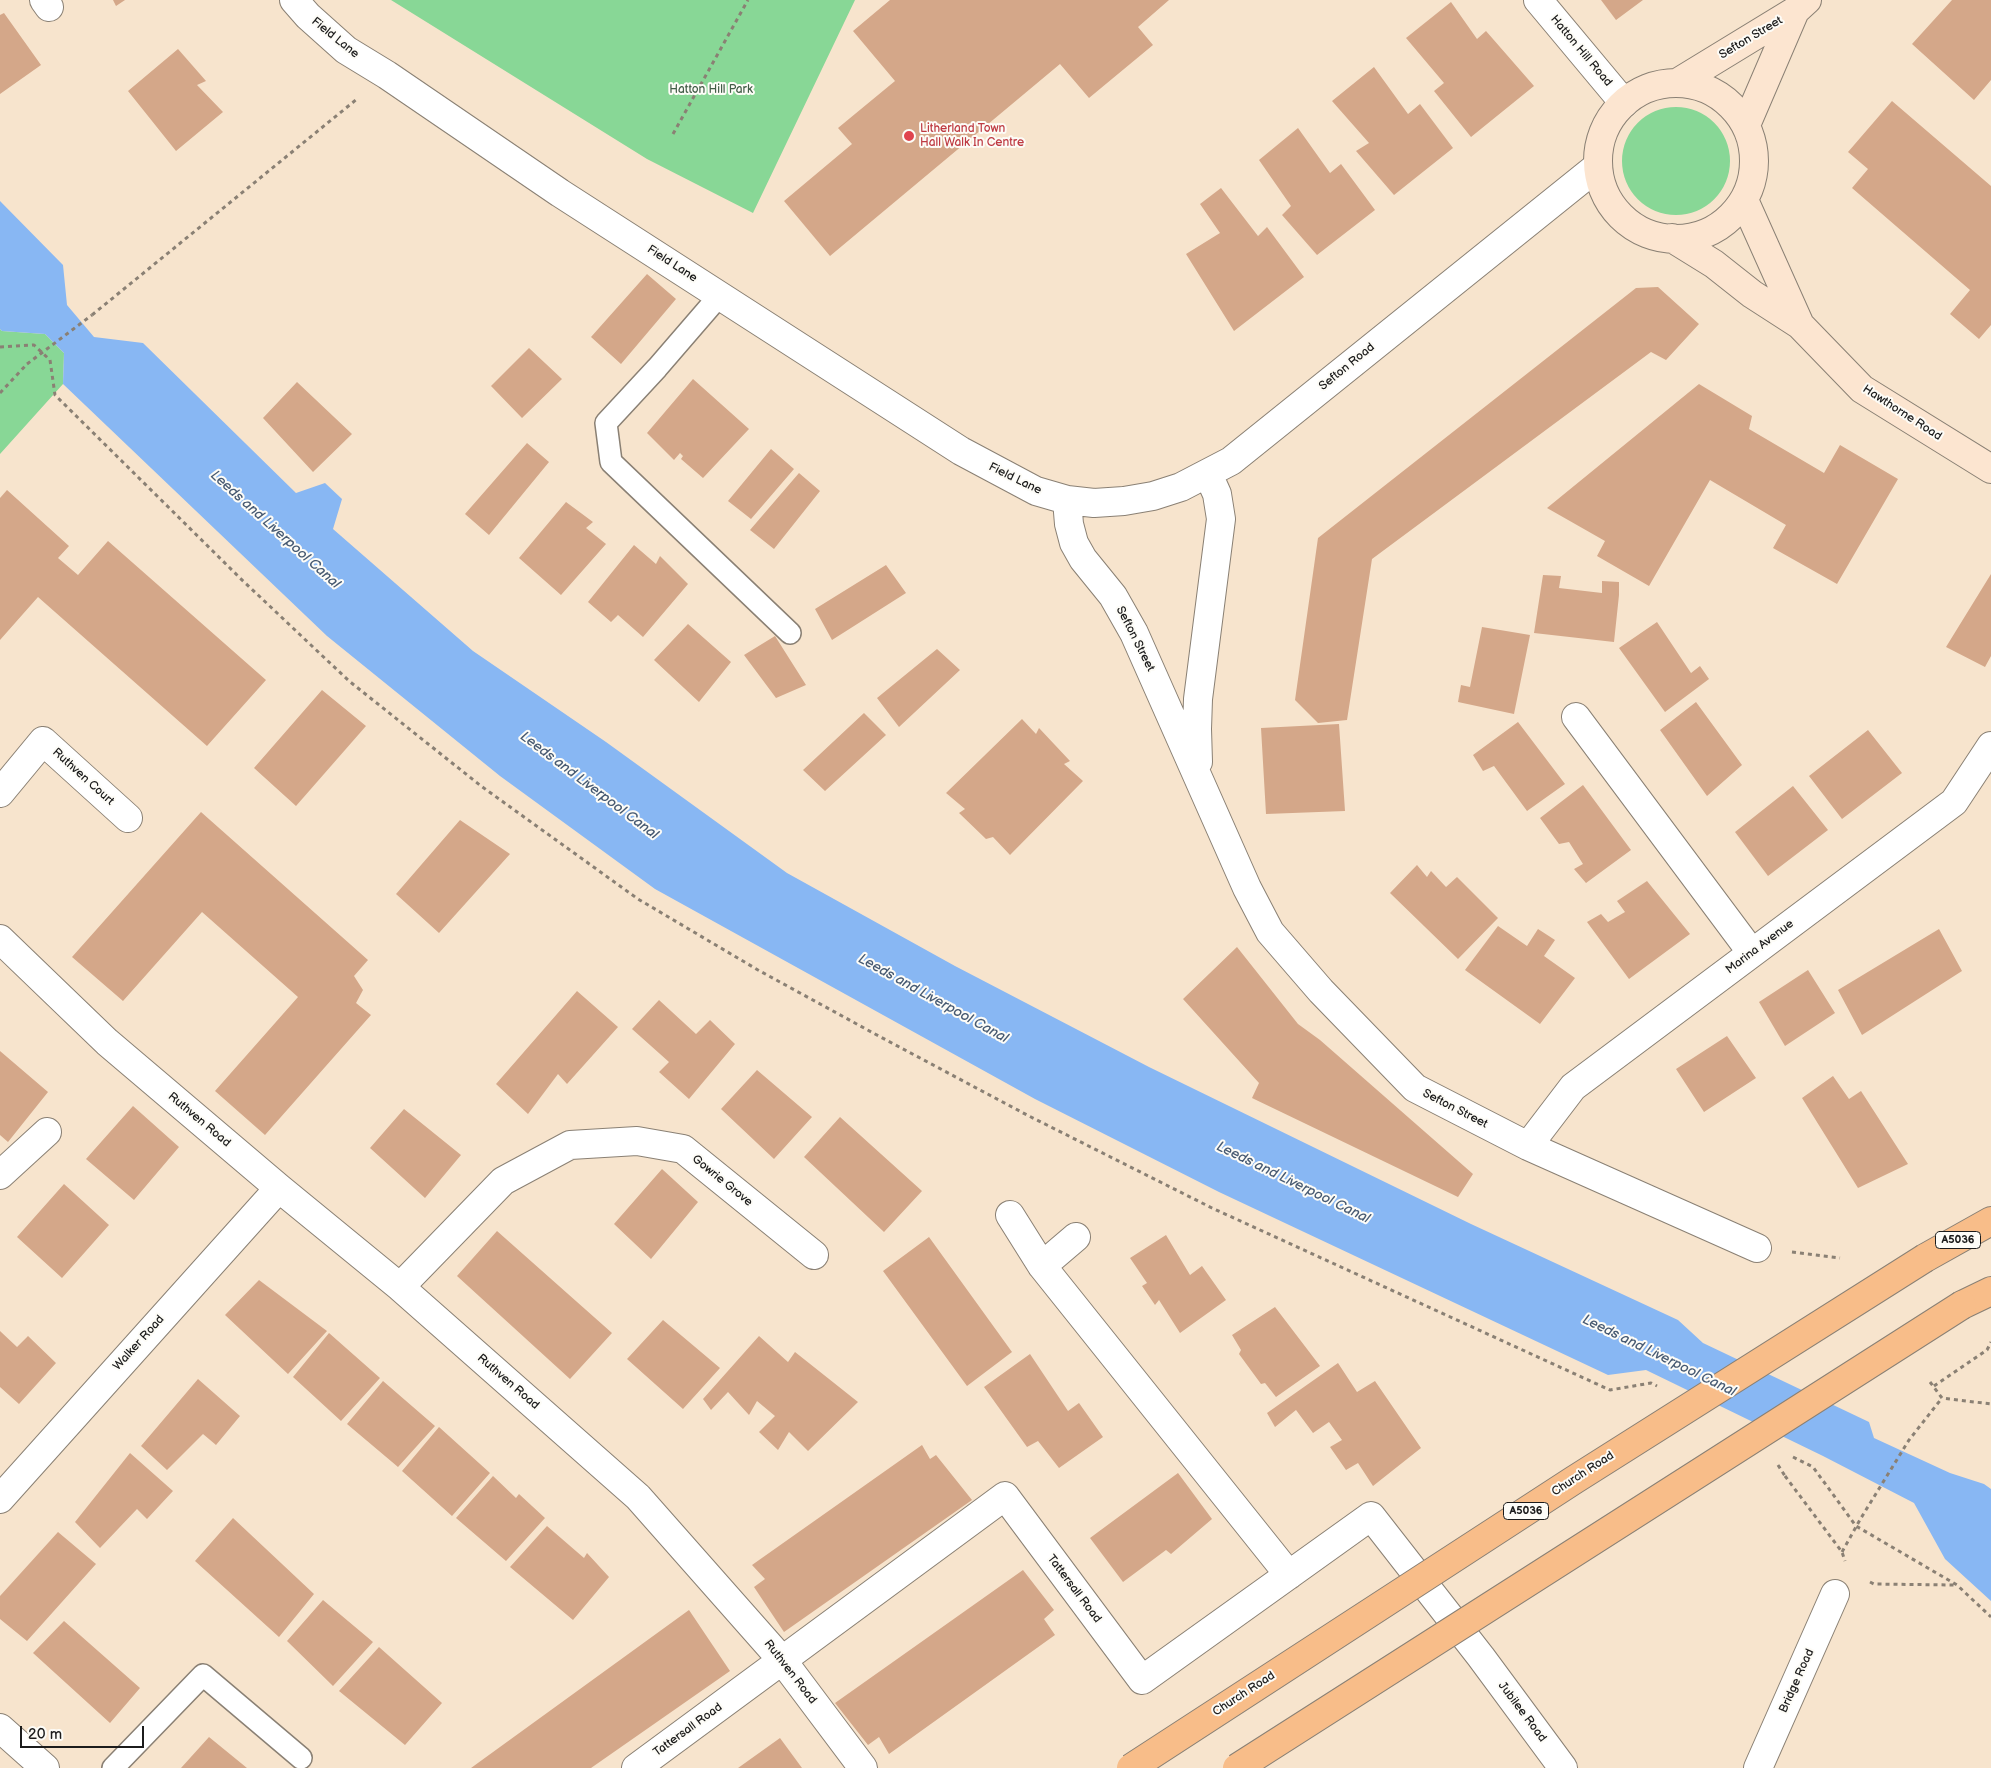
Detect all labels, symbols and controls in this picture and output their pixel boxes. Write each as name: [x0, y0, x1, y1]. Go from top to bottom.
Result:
street label: Hatton Hill Road: [1547, 12, 1615, 90]
street label: Sefton Street: [1717, 13, 1785, 63]
street label: Field Lane: [308, 14, 362, 62]
park label: Hatton Hill Park: [669, 83, 753, 97]
place label: Litherland Town Hall Walk In Centre: [920, 122, 1024, 150]
marker: Litherland Town Hall Walk In Centre: [902, 129, 916, 143]
street label: Field Lane: [644, 242, 700, 286]
street label: Sefton Road: [1316, 340, 1378, 394]
street label: Hawthorne Road: [1860, 382, 1944, 444]
street label: Field Lane: [986, 460, 1044, 498]
water label: Leeds and Liverpool Canal: [207, 467, 343, 593]
street label: Sefton Street: [1112, 604, 1158, 674]
water label: Leeds and Liverpool Canal: [517, 729, 661, 843]
street label: Ruthven Court: [49, 745, 117, 809]
street label: Marina Avenue: [1723, 917, 1797, 977]
water label: Leeds and Liverpool Canal: [855, 951, 1011, 1047]
street label: Sefton Street: [1420, 1086, 1490, 1132]
street label: Ruthven Road: [165, 1090, 233, 1150]
water label: Leeds and Liverpool Canal: [1214, 1139, 1372, 1227]
street label: Gowrie Grove: [689, 1152, 755, 1210]
road number: A5036: [1936, 1232, 1980, 1248]
water label: Leeds and Liverpool Canal: [1580, 1312, 1738, 1400]
street label: Walker Road: [111, 1313, 167, 1373]
street label: Ruthven Road: [474, 1351, 542, 1413]
street label: Church Road: [1549, 1449, 1617, 1499]
road number: A5036: [1504, 1502, 1548, 1520]
street label: Tattersall Road: [1044, 1552, 1104, 1626]
street label: Ruthven Road: [761, 1637, 819, 1707]
street label: Bridge Road: [1776, 1647, 1818, 1715]
street label: Church Road: [1210, 1669, 1278, 1719]
street label: Jubilee Road: [1495, 1679, 1549, 1745]
street label: Tattersall Road: [651, 1700, 725, 1760]
scale bar: [22, 1716, 146, 1748]
text: 20 m: [28, 1725, 62, 1744]

